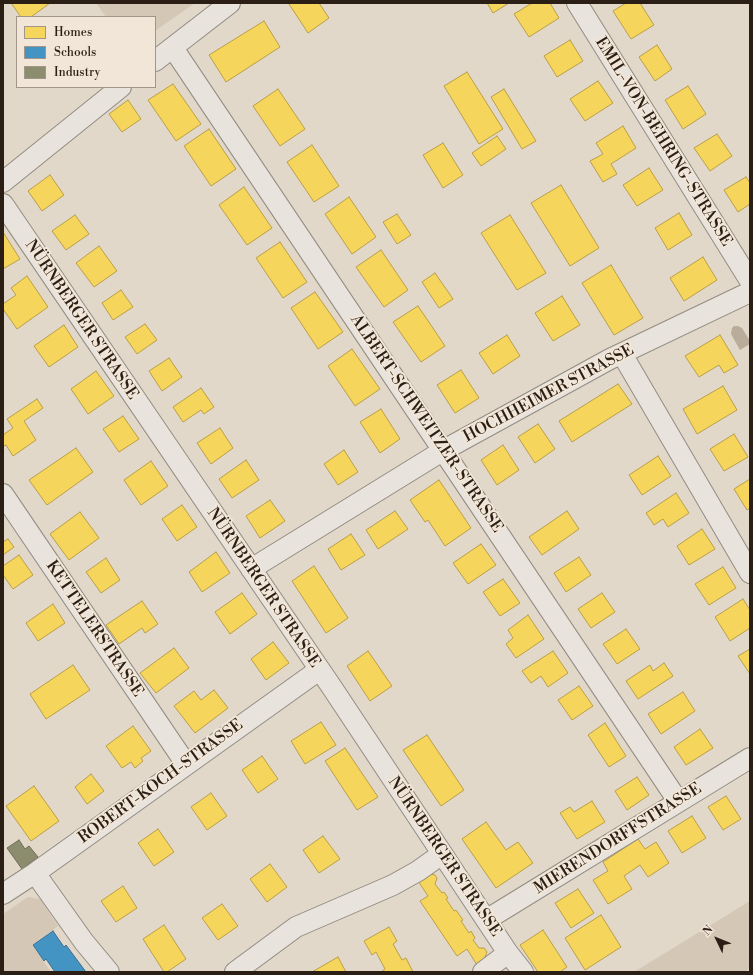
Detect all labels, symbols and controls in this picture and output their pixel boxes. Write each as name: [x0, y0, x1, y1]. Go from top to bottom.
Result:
legend: [16, 16, 156, 88]
text: Homes: [54, 25, 92, 40]
street label: EMIL-VON-BEHRING-STRASSE: [590, 34, 736, 250]
text: Schools: [54, 45, 96, 60]
text: Industry: [54, 65, 100, 80]
street label: NÜRNBERGER STRASSE: [20, 236, 142, 404]
street label: ALBERT-SCHWEITZER-STRASSE: [346, 311, 506, 537]
street label: HOCHHEIMER STRASSE: [460, 341, 638, 447]
street label: NÜRNBERGER STRASSE: [202, 504, 324, 672]
street label: KETTELERSTRASSE: [41, 557, 147, 701]
street label: ROBERT-KOCH-STRASSE: [75, 716, 247, 848]
street label: NÜRNBERGER STRASSE: [383, 773, 505, 941]
street label: MIERENDORFFSTRASSE: [531, 779, 705, 899]
north arrow: [697, 919, 737, 959]
text: N: [700, 923, 716, 939]

